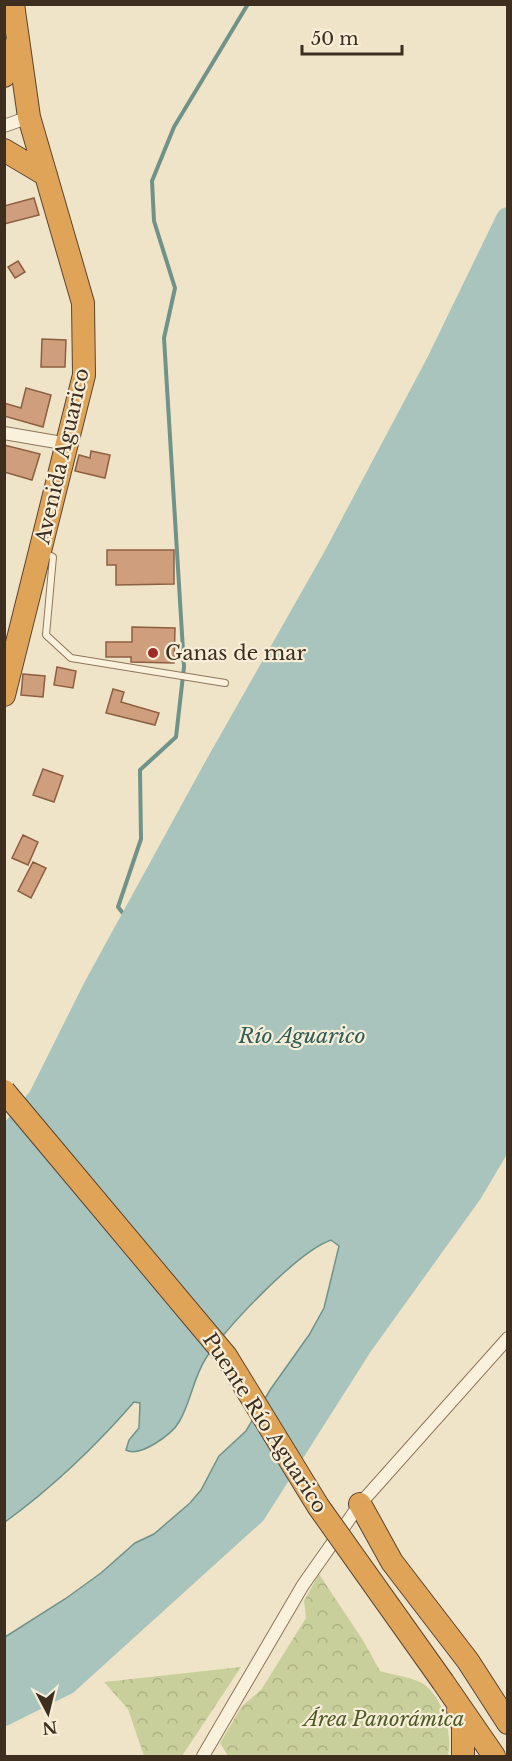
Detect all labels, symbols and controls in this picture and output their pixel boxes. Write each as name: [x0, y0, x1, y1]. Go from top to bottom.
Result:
scale bar: [302, 18, 402, 56]
text: 50 m: [311, 28, 359, 50]
street label: Avenida Aguarico: [30, 366, 94, 547]
place label: Ganas de mar: [165, 641, 306, 665]
marker: Ganas de mar: [146, 646, 160, 660]
water label: Río Aguarico: [238, 1023, 365, 1049]
street label: Puente Río Aguarico: [198, 1328, 332, 1518]
north arrow: [18, 1683, 78, 1743]
park label: Área Panorámica: [301, 1706, 464, 1731]
text: N: [41, 1717, 59, 1739]

